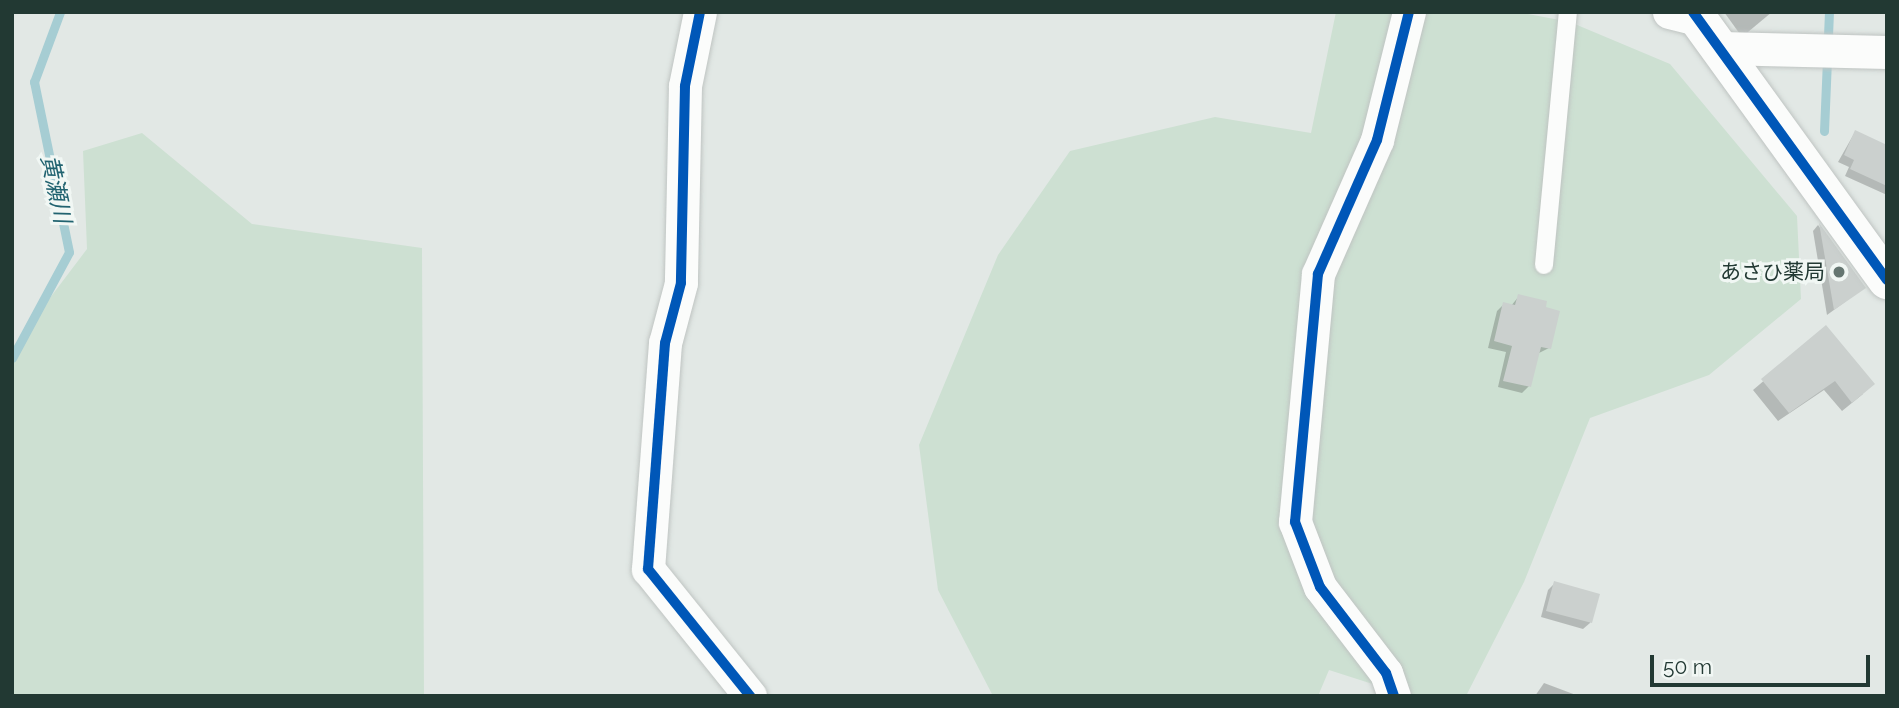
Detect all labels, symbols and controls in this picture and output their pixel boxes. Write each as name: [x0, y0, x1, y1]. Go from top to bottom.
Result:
water label: 黄瀬川: [35, 152, 77, 226]
place label: あさひ薬局: [1720, 259, 1825, 285]
marker: あさひ薬局: [1831, 264, 1847, 280]
scale bar: [1654, 642, 1874, 686]
text: 50 m: [1663, 654, 1712, 679]

